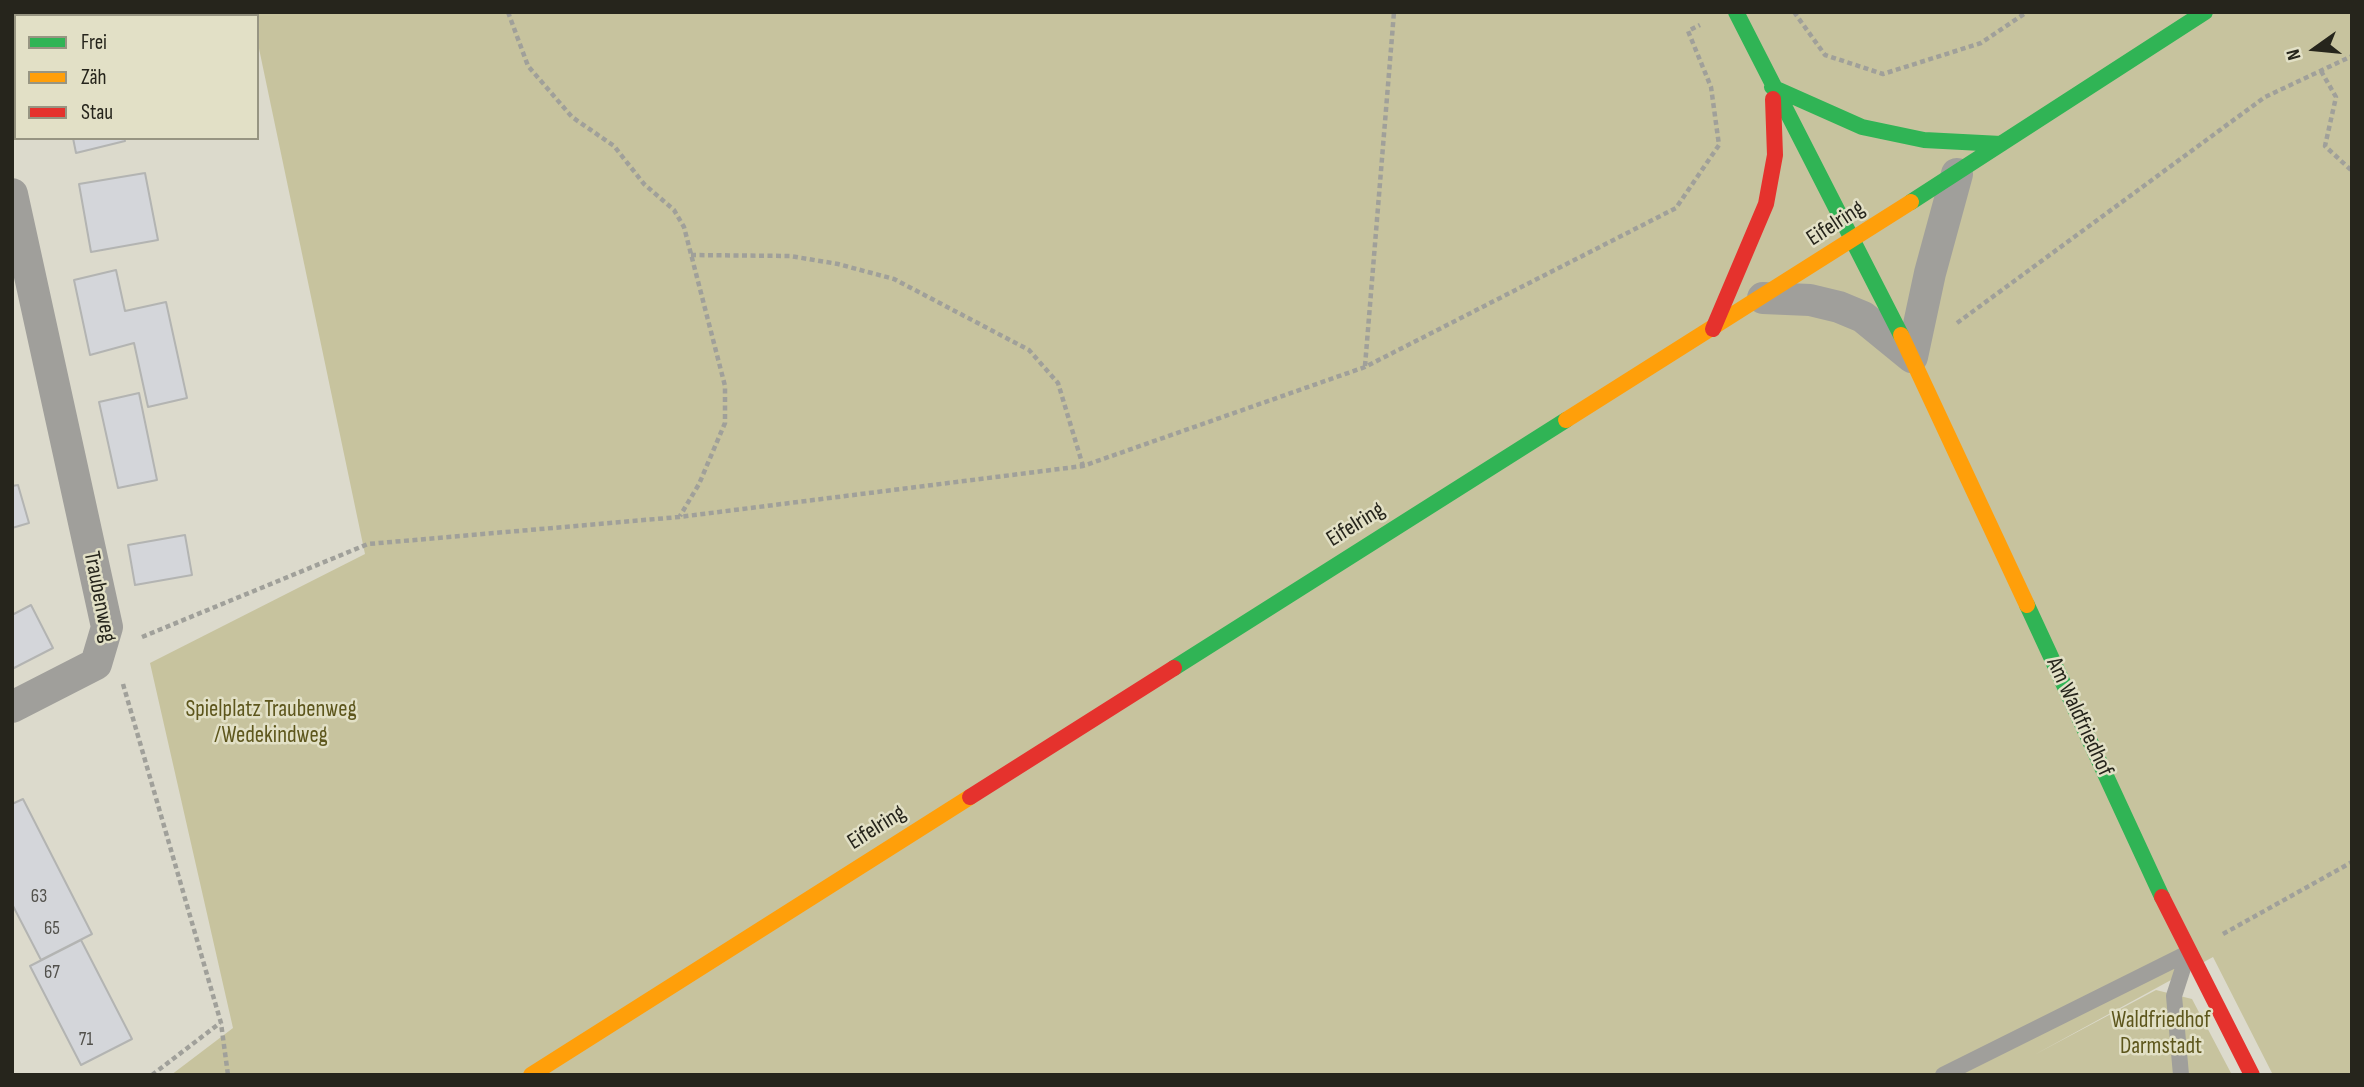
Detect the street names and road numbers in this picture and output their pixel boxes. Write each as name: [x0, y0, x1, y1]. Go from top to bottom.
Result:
street label: Eifelring: [1802, 195, 1870, 253]
street label: Eifelring: [1322, 497, 1390, 553]
street label: Traubenweg: [77, 549, 121, 645]
street label: Am Waldfriedhof: [2039, 653, 2119, 781]
street label: Eifelring: [843, 800, 911, 856]

